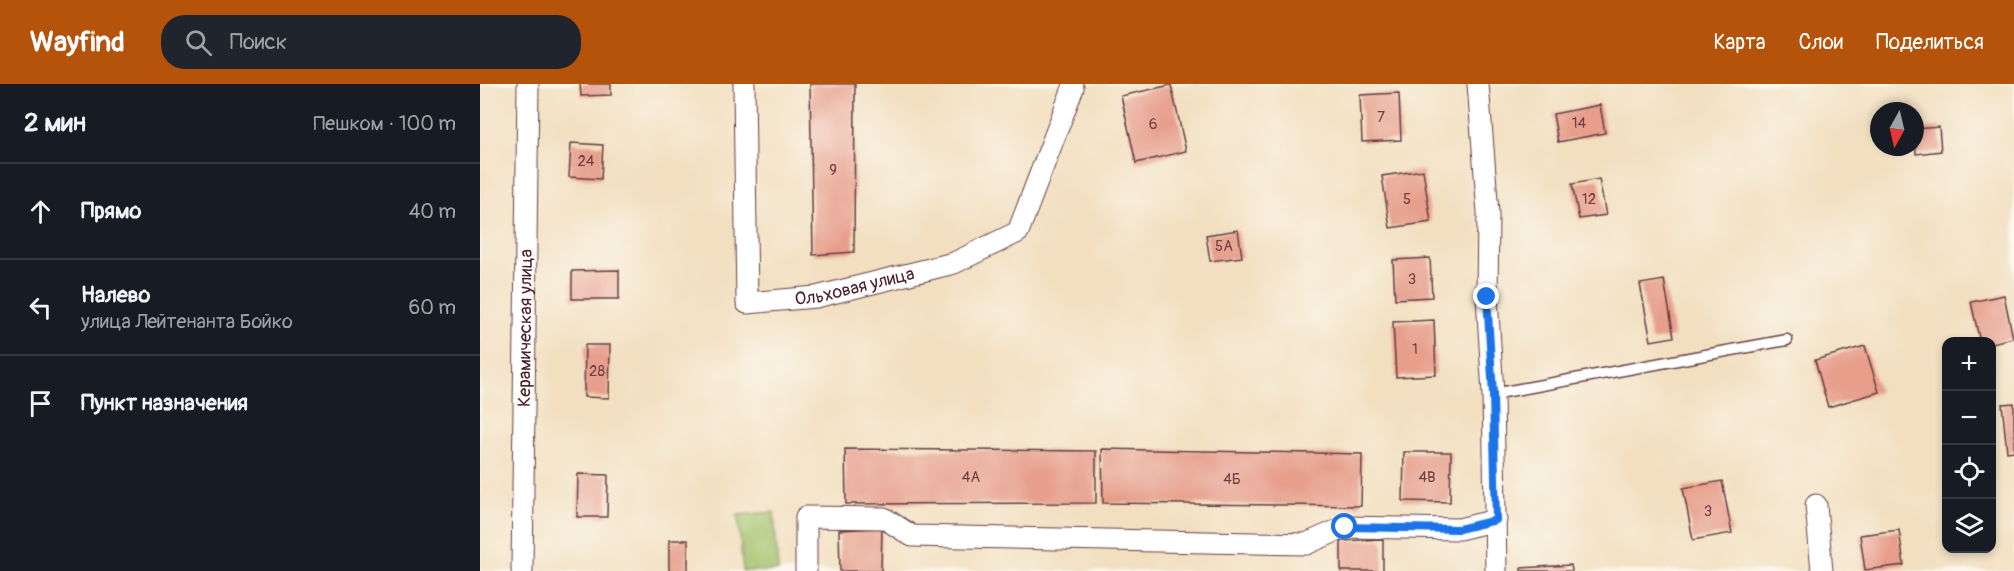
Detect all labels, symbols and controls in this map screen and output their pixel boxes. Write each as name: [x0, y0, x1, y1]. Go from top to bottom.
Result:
search box: [161, 15, 581, 69]
text: Wayfind: [30, 25, 125, 60]
icon: search: [182, 26, 215, 59]
text: Поиск: [230, 28, 287, 56]
text: Карта: [1713, 29, 1765, 56]
text: Слои: [1798, 29, 1843, 56]
text: Поделиться: [1876, 29, 1984, 56]
north arrow: [1870, 102, 1924, 156]
text: 2 мин: [24, 107, 86, 139]
house number: 7: [1377, 108, 1385, 127]
text: Пешком · 100 m: [313, 111, 456, 136]
house number: 14: [1572, 114, 1587, 133]
house number: 6: [1149, 115, 1157, 134]
house number: 24: [577, 152, 595, 171]
house number: 9: [829, 161, 837, 180]
house number: 5: [1403, 190, 1411, 209]
house number: 12: [1582, 190, 1596, 209]
icon: ahead: [24, 195, 57, 228]
text: Прямо: [81, 197, 141, 225]
text: 40 m: [409, 199, 456, 224]
house number: 5А: [1215, 237, 1233, 256]
street label: Керамическая улица: [513, 249, 538, 407]
street label: Ольховая улица: [794, 262, 917, 311]
house number: 3: [1408, 270, 1416, 289]
text: Налево: [81, 281, 150, 309]
route end: [1473, 283, 1499, 309]
icon: left: [24, 291, 57, 324]
text: 60 m: [409, 295, 456, 320]
text: улица Лейтенанта Бойко: [81, 309, 293, 334]
map controls: [1942, 337, 1996, 553]
button: +: [1942, 337, 1996, 391]
house number: 1: [1412, 340, 1418, 359]
house number: 28: [589, 362, 605, 381]
icon: arrive: [24, 387, 57, 420]
text: Пункт назначения: [81, 389, 248, 417]
button: −: [1942, 391, 1996, 445]
button: locate: [1942, 445, 1996, 499]
house number: 4А: [962, 468, 980, 487]
house number: 4В: [1418, 468, 1436, 487]
house number: 4Б: [1223, 470, 1241, 489]
button: layers: [1942, 499, 1996, 553]
house number: 3: [1704, 502, 1712, 521]
route start: [1331, 513, 1357, 539]

